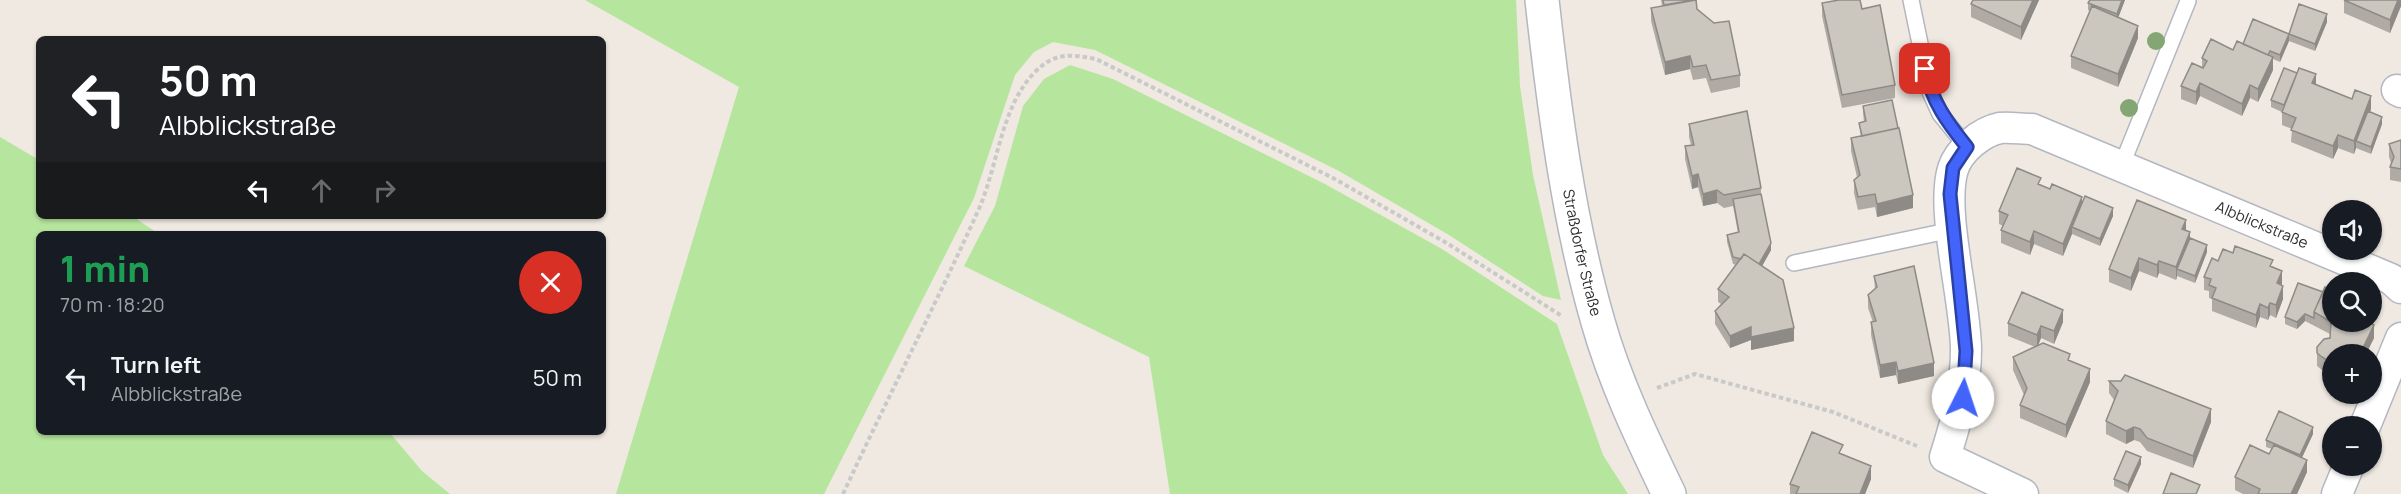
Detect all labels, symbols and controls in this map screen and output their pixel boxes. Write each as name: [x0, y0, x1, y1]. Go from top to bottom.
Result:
pin: [1899, 43, 1950, 94]
text: 50 m: [159, 51, 257, 109]
icon: arrive: [1908, 52, 1941, 85]
icon: left: [60, 60, 138, 138]
text: Albblickstraße: [159, 106, 336, 143]
icon: left: [242, 174, 275, 207]
icon: ahead: [305, 174, 338, 207]
icon: right: [368, 174, 401, 207]
street label: Straßdorfer Straße: [1558, 187, 1607, 319]
street label: Albblickstraße: [2212, 196, 2312, 253]
map controls: [2322, 200, 2382, 476]
button: sound: [2322, 200, 2382, 260]
text: 1 min: [60, 244, 150, 293]
button: close: [519, 251, 582, 314]
button: search: [2322, 272, 2382, 332]
text: 70 m · 18:20: [60, 291, 165, 318]
button: +: [2322, 344, 2382, 404]
text: Turn left: [111, 350, 201, 380]
icon: left: [60, 362, 93, 395]
text: 50 m: [533, 363, 582, 393]
position arrow: [1931, 366, 1995, 430]
text: Albblickstraße: [111, 380, 242, 407]
button: −: [2322, 416, 2382, 476]

